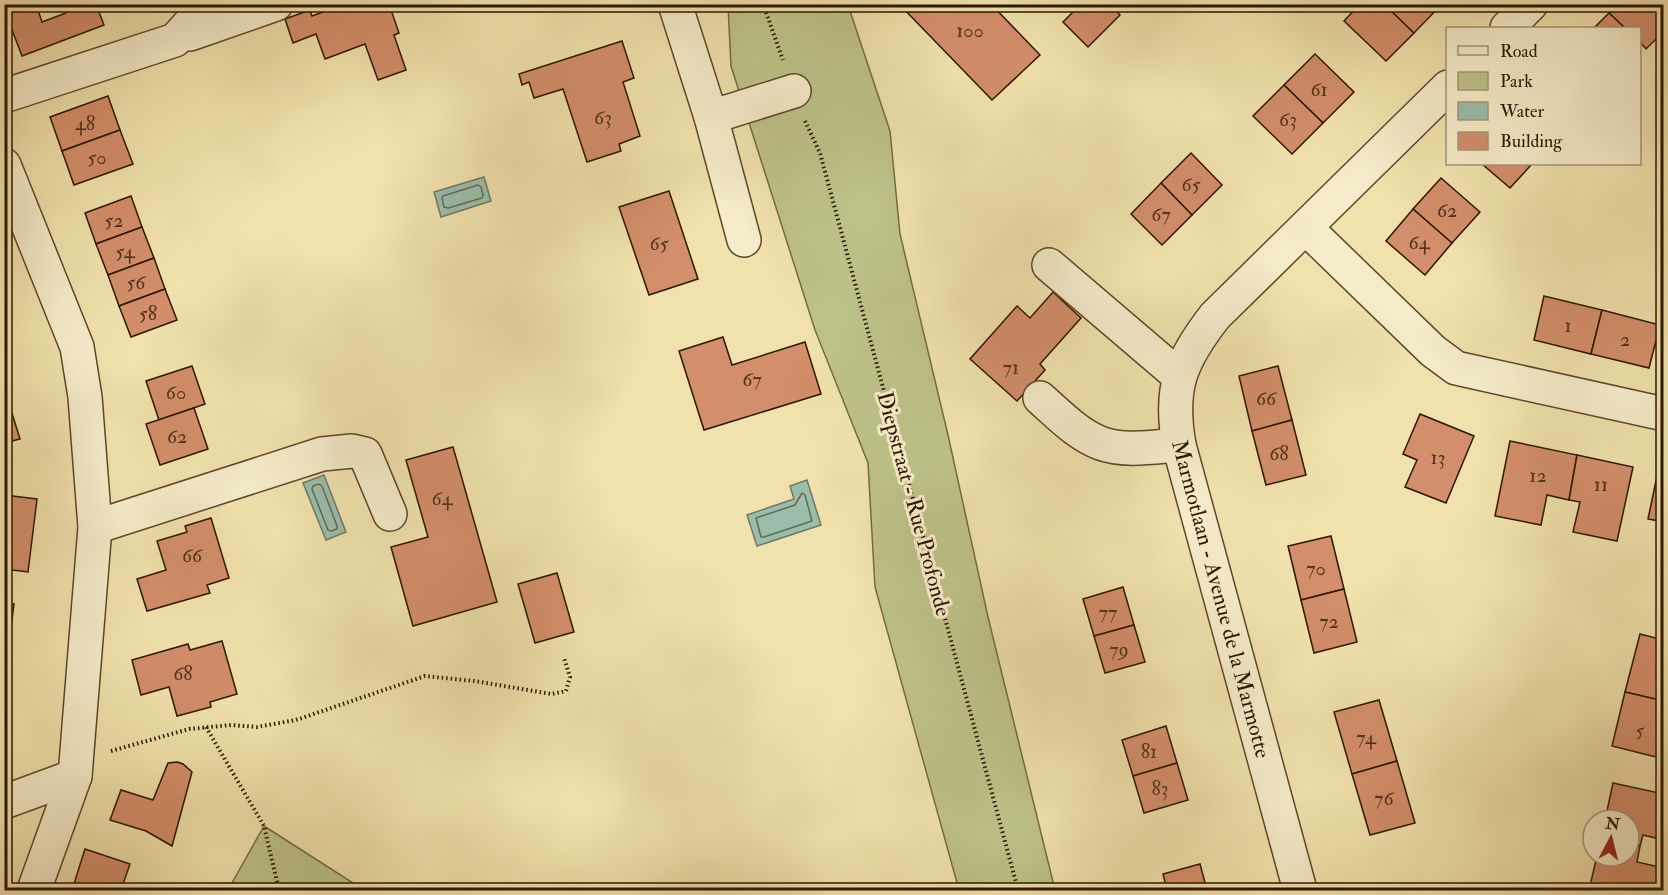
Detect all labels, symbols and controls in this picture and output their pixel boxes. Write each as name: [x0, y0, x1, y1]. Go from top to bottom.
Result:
house number: 100: [956, 18, 984, 43]
legend: [1446, 27, 1641, 165]
text: Road: [1500, 40, 1538, 63]
text: Park: [1500, 70, 1533, 93]
house number: 61: [1310, 77, 1328, 102]
text: Water: [1499, 100, 1544, 123]
house number: 63: [594, 105, 612, 130]
house number: 63: [1279, 107, 1297, 132]
house number: 48: [75, 111, 95, 136]
text: Building: [1500, 130, 1563, 153]
house number: 50: [88, 145, 106, 170]
house number: 65: [1182, 172, 1201, 197]
house number: 62: [1437, 198, 1457, 223]
house number: 67: [1151, 202, 1171, 227]
house number: 52: [105, 208, 123, 233]
house number: 64: [1409, 230, 1431, 255]
house number: 65: [650, 231, 669, 256]
house number: 54: [115, 239, 136, 264]
house number: 56: [127, 270, 146, 295]
house number: 58: [139, 301, 157, 326]
house number: 1: [1564, 313, 1572, 338]
house number: 2: [1620, 327, 1630, 352]
house number: 71: [1003, 355, 1019, 380]
house number: 67: [742, 367, 762, 392]
house number: 60: [166, 380, 186, 405]
house number: 66: [1256, 386, 1277, 411]
street label: Diepstraat - Rue Profonde: [870, 388, 958, 620]
house number: 62: [167, 424, 187, 449]
street label: Marmotlaan - Avenue de la Marmotte: [1165, 437, 1277, 761]
house number: 68: [1269, 441, 1289, 466]
house number: 13: [1431, 445, 1445, 470]
house number: 12: [1529, 463, 1547, 488]
house number: 11: [1594, 472, 1608, 497]
house number: 64: [432, 486, 454, 511]
house number: 66: [182, 543, 203, 568]
house number: 70: [1306, 556, 1326, 581]
house number: 77: [1099, 600, 1117, 625]
house number: 72: [1319, 609, 1339, 634]
house number: 79: [1109, 637, 1129, 662]
house number: 68: [173, 661, 193, 686]
house number: 5: [1636, 718, 1645, 743]
house number: 74: [1356, 725, 1377, 750]
house number: 81: [1141, 739, 1157, 764]
house number: 83: [1151, 776, 1169, 801]
house number: 76: [1374, 786, 1395, 811]
north arrow: [1581, 808, 1641, 868]
text: N: [1603, 813, 1622, 835]

